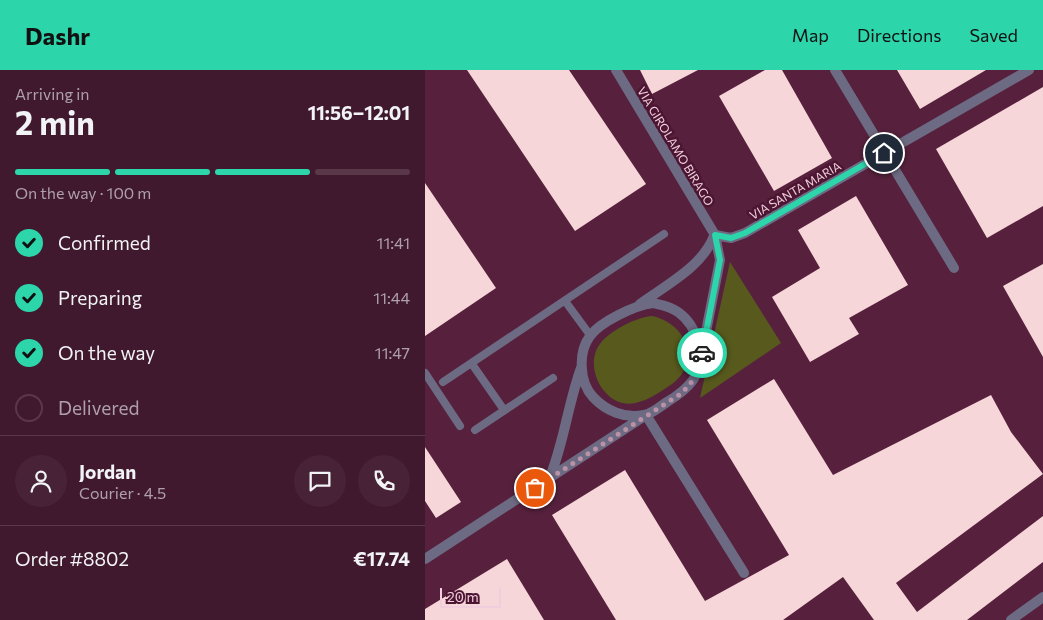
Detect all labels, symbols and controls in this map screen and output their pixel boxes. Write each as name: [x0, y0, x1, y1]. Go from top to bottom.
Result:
text: Dashr: [25, 21, 90, 50]
text: Map: [792, 24, 829, 46]
text: Directions: [857, 24, 941, 46]
text: Saved: [969, 24, 1018, 46]
text: Arriving in: [15, 84, 89, 103]
street label: VIA GIROLAMO BIRAGO: [635, 84, 717, 208]
text: 11:56–12:01: [308, 101, 410, 124]
text: 2 min: [15, 102, 95, 142]
pin: [863, 132, 905, 174]
icon: home: [870, 139, 898, 167]
street label: VIA SANTA MARIA: [747, 158, 843, 222]
text: On the way · 100 m: [15, 183, 151, 202]
icon: check: [15, 229, 43, 257]
text: Confirmed: [58, 231, 151, 254]
text: 11:41: [377, 233, 410, 252]
icon: check: [15, 284, 43, 312]
text: Preparing: [58, 286, 142, 309]
text: 11:44: [373, 288, 410, 307]
courier: [677, 328, 727, 378]
icon: check: [15, 339, 43, 367]
icon: car: [688, 339, 716, 367]
text: On the way: [58, 341, 155, 364]
text: 11:47: [375, 343, 410, 362]
text: Delivered: [58, 396, 139, 419]
button: person: [15, 455, 67, 507]
button: chat: [294, 455, 346, 507]
button: phone: [358, 455, 410, 507]
text: Jordan: [79, 460, 136, 483]
pin: [514, 467, 556, 509]
icon: bag: [521, 474, 549, 502]
text: Courier · 4.5: [79, 483, 166, 502]
text: Order #8802: [15, 547, 129, 570]
text: €17.74: [353, 547, 410, 570]
scale bar: [440, 585, 501, 608]
text: 20 m: [447, 588, 479, 605]

